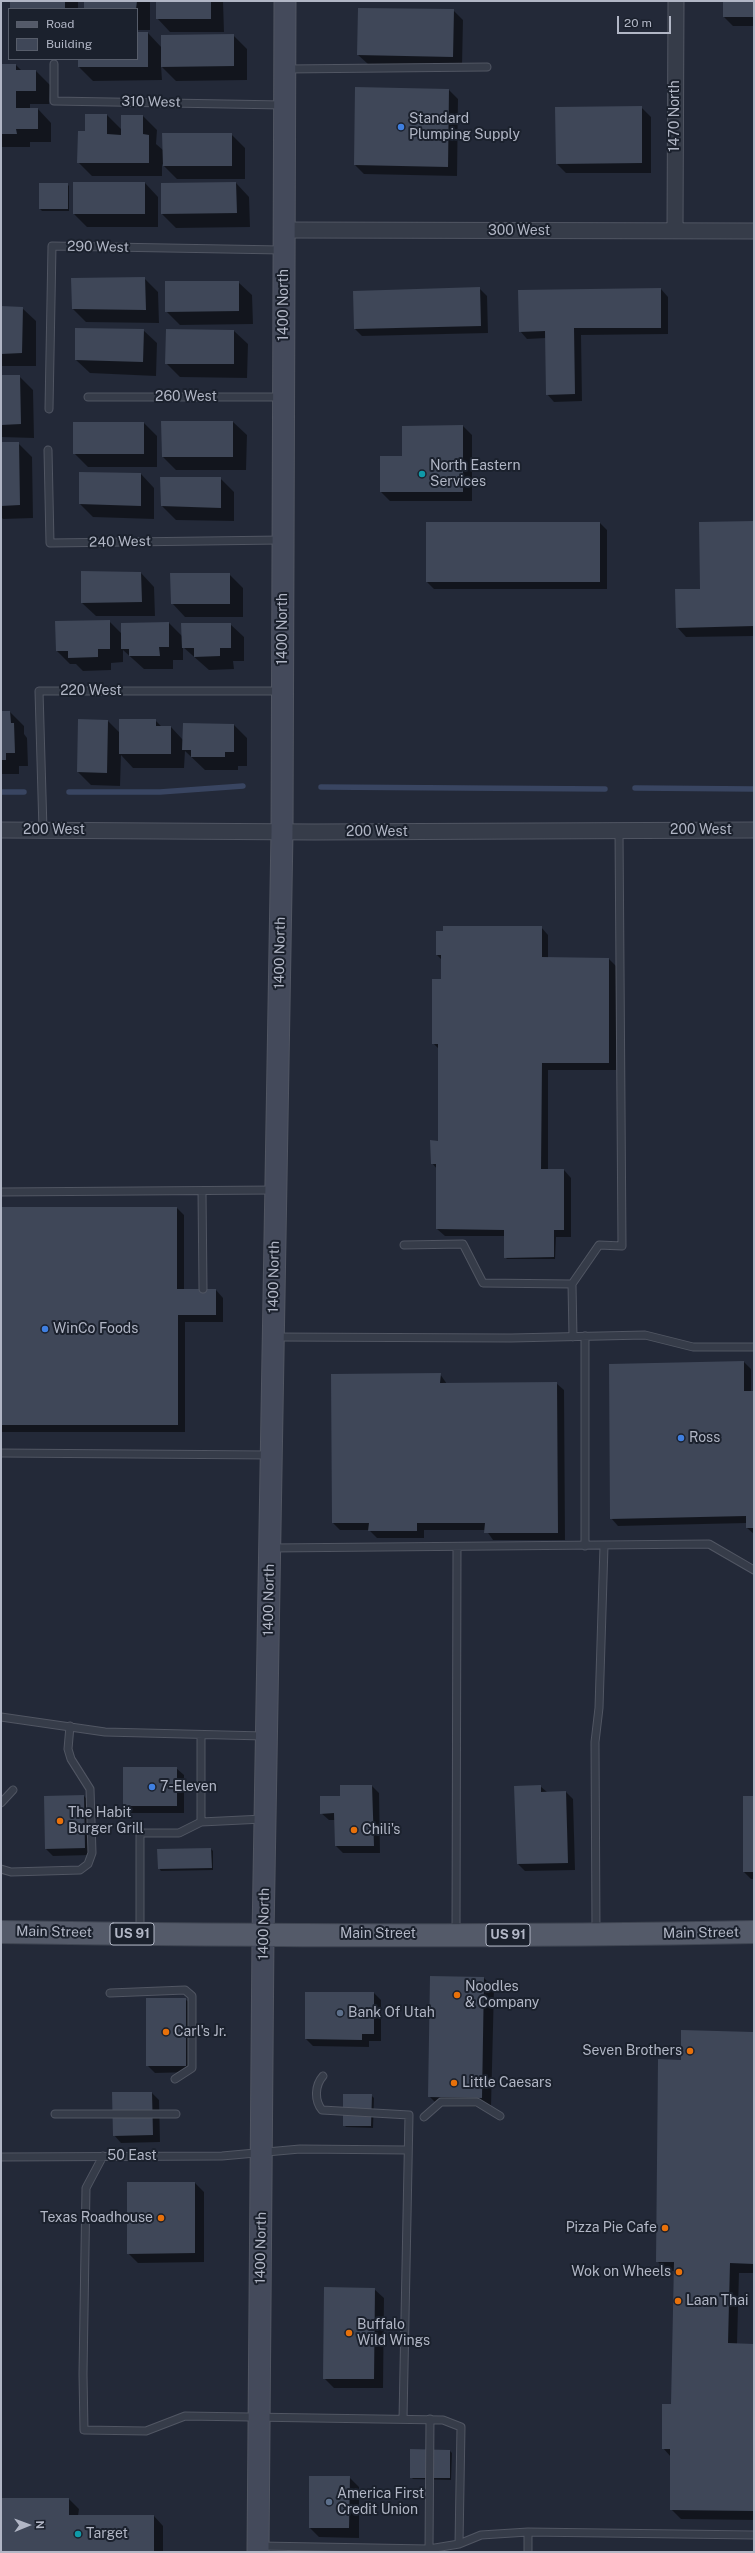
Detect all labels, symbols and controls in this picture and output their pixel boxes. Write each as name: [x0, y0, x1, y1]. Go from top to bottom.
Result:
legend: [8, 8, 138, 60]
scale bar: [619, 8, 673, 34]
text: 20 m: [624, 16, 652, 30]
text: Road: [46, 17, 74, 31]
text: Building: [46, 37, 92, 51]
street label: 1470 North: [667, 80, 683, 152]
street label: 310 West: [121, 93, 181, 111]
place label: Standard Plumping Supply: [409, 111, 520, 144]
marker: Standard Plumping Supply: [396, 122, 406, 132]
street label: 300 West: [488, 223, 550, 239]
street label: 290 West: [67, 238, 129, 256]
street label: 1400 North: [276, 269, 292, 341]
street label: 260 West: [155, 389, 217, 405]
place label: North Eastern Services: [430, 458, 520, 490]
marker: North Eastern Services: [417, 469, 427, 479]
street label: 240 West: [89, 533, 151, 551]
street label: 1400 North: [275, 593, 291, 665]
street label: 220 West: [60, 683, 122, 699]
street label: 200 West: [23, 822, 85, 838]
street label: 200 West: [670, 822, 732, 838]
street label: 200 West: [346, 824, 408, 840]
street label: 1400 North: [271, 917, 289, 989]
street label: 1400 North: [265, 1241, 283, 1313]
place label: WinCo Foods: [53, 1321, 138, 1337]
marker: WinCo Foods: [40, 1324, 50, 1334]
place label: Ross: [689, 1430, 720, 1446]
marker: Ross: [676, 1433, 686, 1443]
street label: 1400 North: [260, 1564, 278, 1636]
place label: 7-Eleven: [160, 1779, 217, 1795]
marker: 7-Eleven: [147, 1782, 157, 1792]
place label: The Habit Burger Grill: [68, 1805, 144, 1838]
marker: The Habit Burger Grill: [55, 1816, 65, 1826]
place label: Chili's: [362, 1822, 400, 1838]
marker: Chili's: [349, 1825, 359, 1835]
street label: 1400 North: [255, 1888, 273, 1960]
street label: Main Street: [16, 1923, 92, 1941]
road number: US 91: [110, 1923, 154, 1945]
road number: US 91: [486, 1924, 530, 1946]
street label: Main Street: [663, 1924, 739, 1942]
street label: Main Street: [340, 1926, 416, 1942]
place label: Noodles & Company: [465, 1979, 539, 2012]
marker: Noodles & Company: [452, 1990, 462, 2000]
place label: Bank Of Utah: [348, 2005, 435, 2021]
marker: Bank Of Utah: [335, 2008, 345, 2018]
place label: Carl's Jr.: [174, 2024, 226, 2040]
marker: Carl's Jr.: [161, 2027, 171, 2037]
place label: Seven Brothers: [582, 2043, 682, 2059]
marker: Seven Brothers: [685, 2046, 695, 2056]
place label: Little Caesars: [462, 2075, 552, 2091]
marker: Little Caesars: [449, 2078, 459, 2088]
street label: 50 East: [107, 2148, 157, 2164]
place label: Texas Roadhouse: [40, 2210, 153, 2226]
street label: 1400 North: [252, 2212, 270, 2284]
marker: Texas Roadhouse: [156, 2213, 166, 2223]
place label: Pizza Pie Cafe: [566, 2220, 657, 2236]
marker: Pizza Pie Cafe: [660, 2223, 670, 2233]
place label: Wok on Wheels: [571, 2264, 671, 2280]
marker: Wok on Wheels: [674, 2267, 684, 2277]
place label: Laan Thai: [686, 2293, 748, 2309]
marker: Laan Thai: [673, 2296, 683, 2306]
place label: Buffalo Wild Wings: [357, 2317, 430, 2350]
marker: Buffalo Wild Wings: [344, 2328, 354, 2338]
place label: America First Credit Union: [337, 2486, 424, 2518]
marker: America First Credit Union: [324, 2497, 334, 2507]
north arrow: [8, 2505, 48, 2545]
text: N: [34, 2520, 46, 2529]
place label: Target: [86, 2526, 128, 2542]
marker: Target: [73, 2529, 83, 2539]

